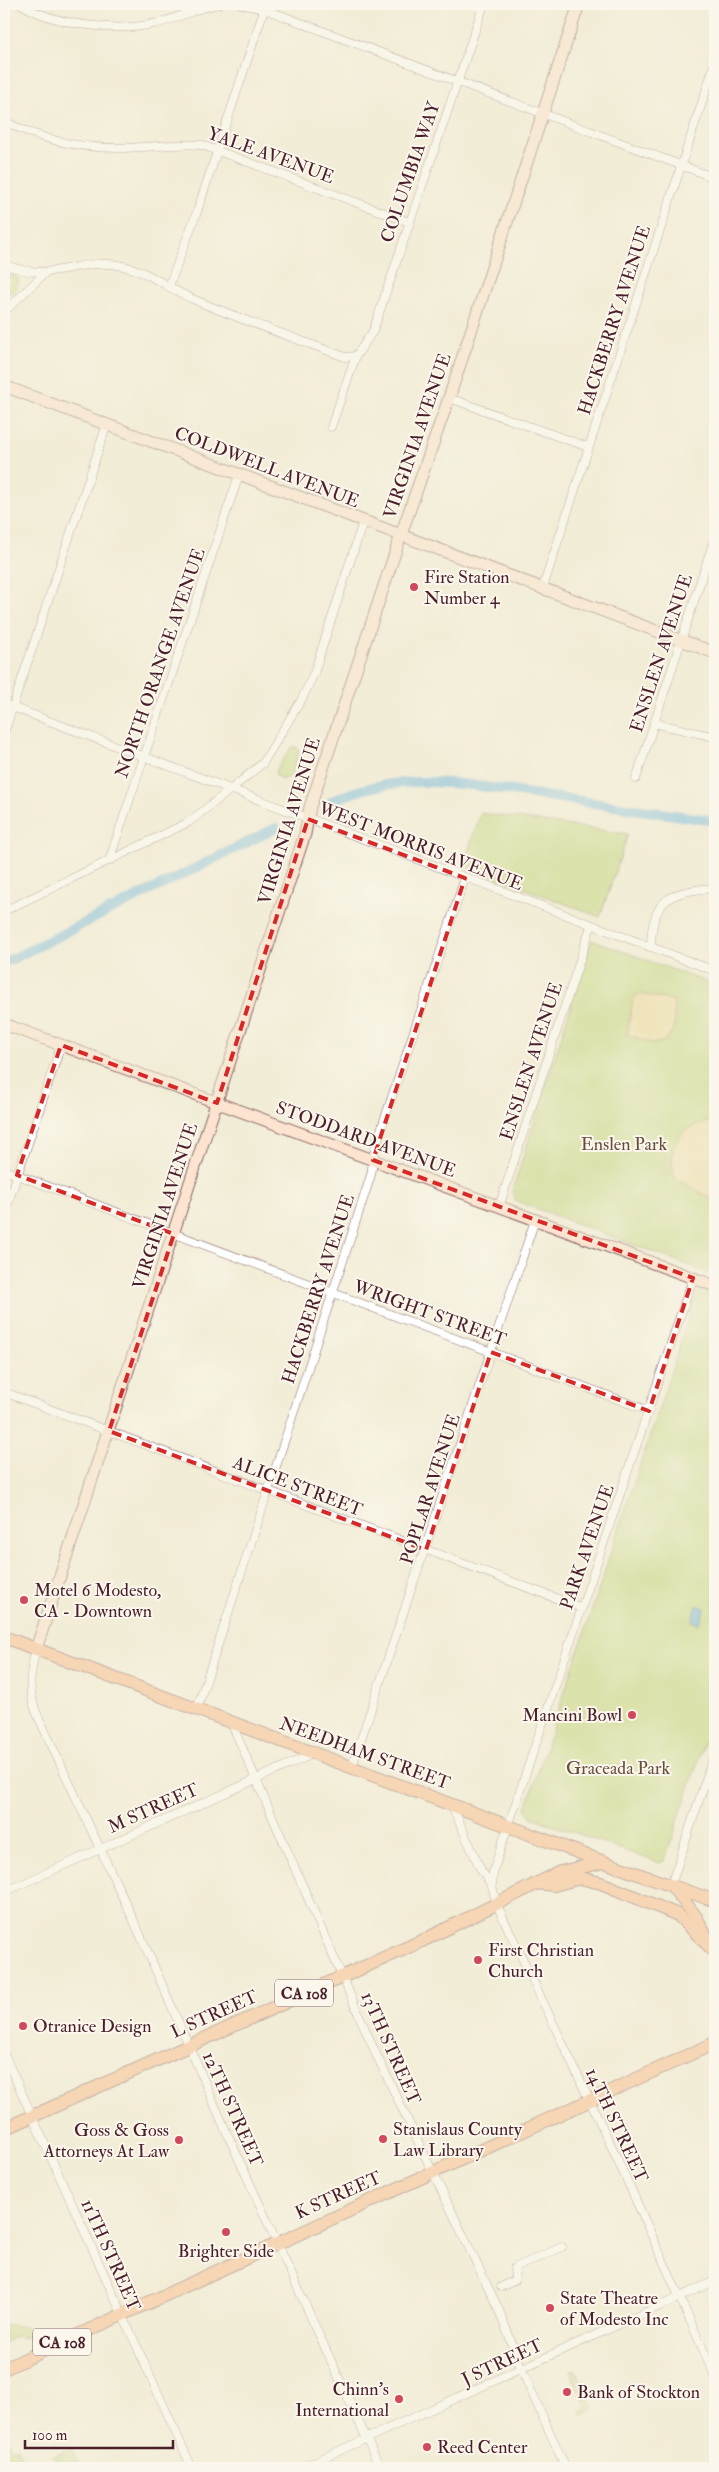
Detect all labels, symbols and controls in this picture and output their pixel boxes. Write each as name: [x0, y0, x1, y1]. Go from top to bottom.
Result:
street label: COLUMBIA WAY: [376, 98, 446, 246]
street label: YALE AVENUE: [204, 122, 337, 189]
street label: HACKBERRY AVENUE: [573, 222, 656, 418]
street label: VIRGINIA AVENUE: [378, 350, 457, 522]
street label: COLDWELL AVENUE: [171, 422, 363, 513]
street label: NORTH ORANGE AVENUE: [110, 545, 211, 781]
place label: Fire Station Number 4: [424, 566, 510, 610]
street label: ENSLEN AVENUE: [625, 571, 698, 735]
marker: Fire Station Number 4: [408, 581, 420, 593]
street label: VIRGINIA AVENUE: [253, 735, 326, 908]
street label: WEST MORRIS AVENUE: [314, 796, 526, 896]
street label: ENSLEN AVENUE: [495, 979, 568, 1143]
street label: STODDARD AVENUE: [273, 1096, 459, 1183]
street label: VIRGINIA AVENUE: [128, 1120, 203, 1292]
park label: Enslen Park: [581, 1133, 668, 1156]
street label: HACKBERRY AVENUE: [277, 1191, 360, 1387]
street label: WRIGHT STREET: [349, 1275, 510, 1352]
street label: POPLAR AVENUE: [395, 1411, 466, 1567]
street label: ALICE STREET: [229, 1451, 367, 1522]
street label: PARK AVENUE: [555, 1482, 620, 1613]
place label: Motel 6 Modesto, CA - Downtown: [34, 1579, 161, 1623]
marker: Motel 6 Modesto, CA - Downtown: [18, 1594, 30, 1606]
place label: Mancini Bowl: [522, 1704, 622, 1727]
marker: Mancini Bowl: [626, 1709, 638, 1721]
street label: NEEDHAM STREET: [277, 1712, 454, 1795]
park label: Graceada Park: [566, 1757, 670, 1780]
street label: M STREET: [104, 1778, 203, 1839]
place label: First Christian Church: [488, 1939, 594, 1983]
marker: First Christian Church: [472, 1954, 484, 1966]
road number: CA 108: [275, 1980, 333, 2006]
street label: L STREET: [167, 1985, 262, 2044]
street label: 13TH STREET: [355, 1988, 426, 2109]
place label: Otranice Design: [33, 2015, 151, 2038]
marker: Otranice Design: [17, 2020, 29, 2032]
street label: 12TH STREET: [197, 2048, 268, 2171]
street label: 14TH STREET: [580, 2064, 653, 2187]
place label: Stanislaus County Law Library: [393, 2118, 523, 2162]
place label: Goss & Goss Attorneys At Law: [42, 2119, 170, 2163]
marker: Stanislaus County Law Library: [377, 2133, 389, 2145]
marker: Goss & Goss Attorneys At Law: [173, 2134, 185, 2146]
street label: K STREET: [292, 2166, 385, 2225]
street label: 11TH STREET: [76, 2196, 146, 2315]
marker: Brighter Side: [220, 2226, 232, 2238]
place label: Brighter Side: [178, 2240, 275, 2263]
place label: State Theatre of Modesto Inc: [560, 2287, 669, 2331]
marker: State Theatre of Modesto Inc: [544, 2302, 556, 2314]
road number: CA 108: [33, 2328, 91, 2356]
street label: J STREET: [457, 2333, 547, 2392]
place label: Chinn's International: [295, 2378, 389, 2422]
place label: Bank of Stockton: [577, 2381, 700, 2404]
marker: Bank of Stockton: [561, 2386, 573, 2398]
marker: Chinn's International: [393, 2393, 405, 2405]
scale bar: [25, 2417, 172, 2449]
text: 100 m: [32, 2426, 68, 2445]
place label: Reed Center: [437, 2436, 528, 2459]
marker: Reed Center: [421, 2441, 433, 2453]

